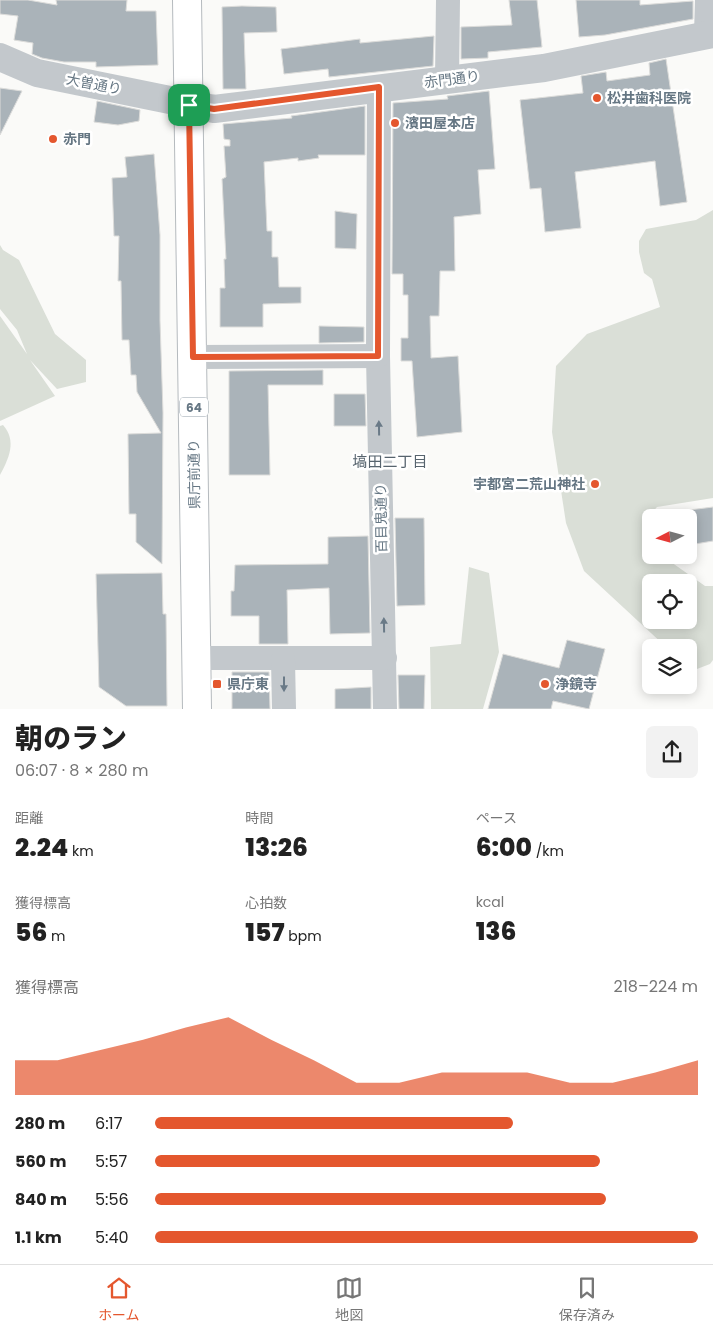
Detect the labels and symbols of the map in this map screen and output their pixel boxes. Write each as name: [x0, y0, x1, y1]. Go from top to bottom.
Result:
street label: 赤門通り: [423, 66, 481, 92]
street label: 大曽通り: [65, 69, 123, 99]
pin: [168, 84, 210, 126]
place label: 松井歯科医院: [607, 88, 691, 108]
marker: 松井歯科医院: [591, 92, 603, 104]
place label: 濱田屋本店: [405, 113, 475, 133]
marker: 濱田屋本店: [389, 117, 401, 129]
place label: 赤門: [63, 129, 91, 149]
marker: 赤門: [47, 133, 59, 145]
road number: 64: [180, 398, 208, 417]
one-way arrow: [375, 420, 383, 436]
street label: 県庁前通り: [183, 439, 205, 509]
district label: 塙田二丁目: [352, 451, 428, 472]
place label: 宇都宮二荒山神社: [473, 474, 585, 494]
marker: 宇都宮二荒山神社: [589, 478, 601, 490]
street label: 百目鬼通り: [370, 483, 392, 553]
north arrow: [642, 509, 698, 564]
one-way arrow: [380, 617, 388, 633]
place label: 県庁東: [227, 674, 269, 694]
place label: 浄鏡寺: [555, 674, 597, 694]
one-way arrow: [280, 677, 288, 693]
marker: 県庁東: [211, 678, 223, 690]
marker: 浄鏡寺: [539, 678, 551, 690]

